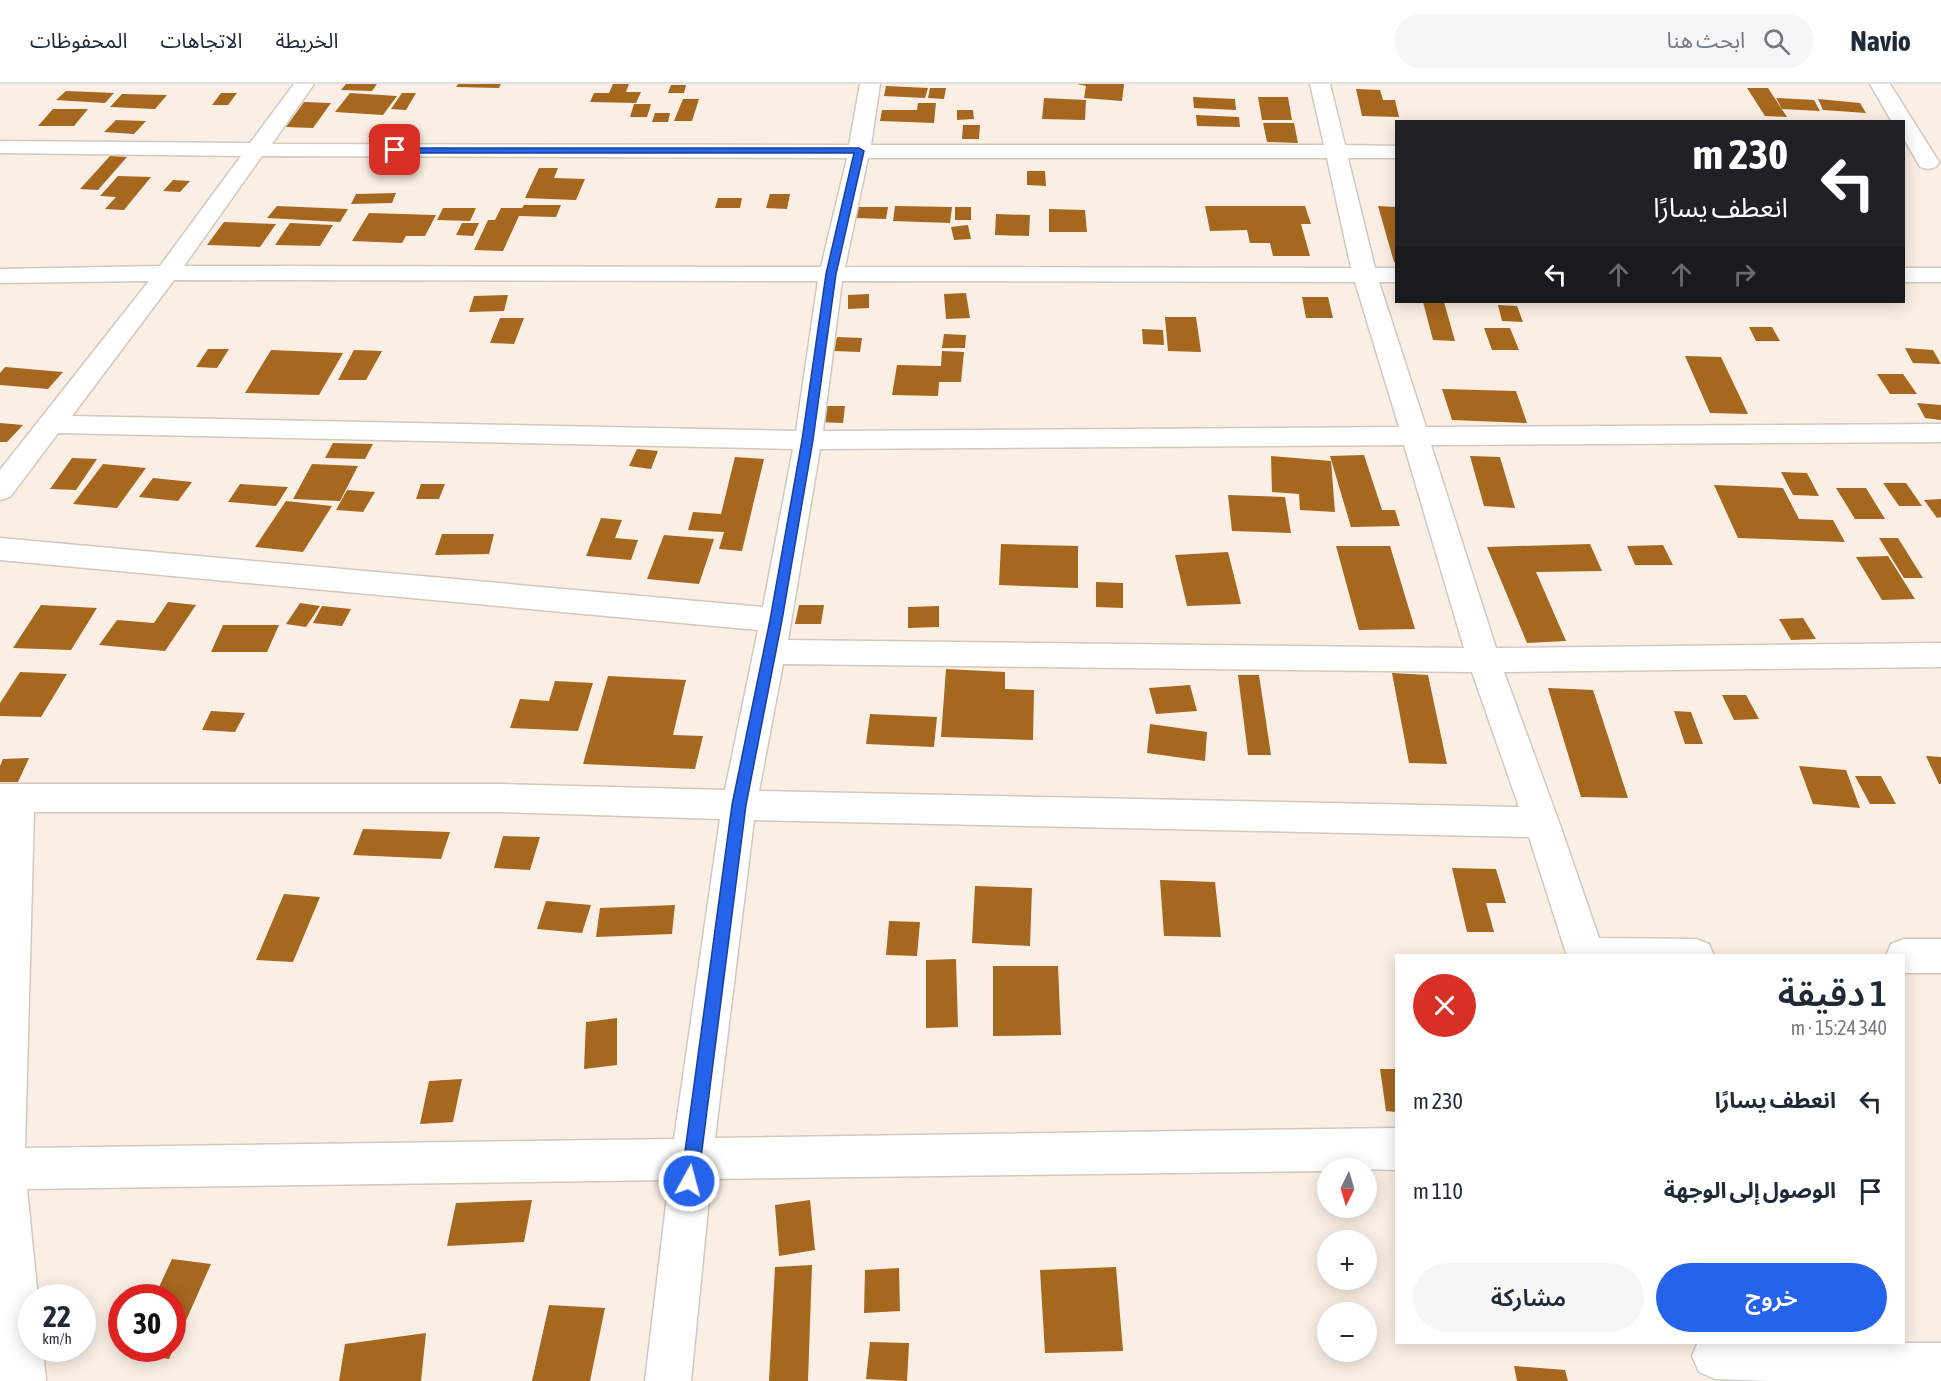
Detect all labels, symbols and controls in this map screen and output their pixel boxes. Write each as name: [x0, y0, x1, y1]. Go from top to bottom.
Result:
search box: [1394, 14, 1814, 68]
icon: search: [1760, 25, 1793, 58]
text: Navio: [1850, 25, 1911, 57]
text: ابحث هنا: [1667, 27, 1745, 53]
text: المحفوظات: [30, 28, 127, 52]
text: الاتجاهات: [160, 28, 242, 52]
text: الخريطة: [275, 28, 338, 52]
pin: [369, 124, 420, 175]
text: 230 m: [1693, 130, 1788, 178]
icon: arrive: [378, 133, 411, 166]
icon: left: [1809, 144, 1887, 222]
text: انعطف يسارًا: [1653, 192, 1788, 223]
icon: left: [1539, 258, 1572, 291]
icon: ahead: [1602, 258, 1635, 291]
icon: ahead: [1665, 258, 1698, 291]
icon: right: [1728, 258, 1761, 291]
text: 1 دقيقة: [1778, 972, 1887, 1014]
button: close: [1413, 974, 1476, 1037]
text: 340 m · 15:24: [1791, 1016, 1887, 1039]
icon: left: [1854, 1085, 1887, 1118]
text: انعطف يسارًا: [1715, 1087, 1836, 1113]
text: 230 m: [1413, 1088, 1463, 1114]
position arrow: [657, 1149, 721, 1213]
north arrow: [1317, 1158, 1377, 1218]
map controls: [1317, 1158, 1377, 1362]
icon: arrive: [1854, 1175, 1887, 1208]
text: الوصول إلى الوجهة: [1664, 1177, 1836, 1203]
text: 110 m: [1413, 1178, 1463, 1204]
button: +: [1317, 1230, 1377, 1290]
button: مشاركة: [1413, 1263, 1644, 1332]
button: خروج: [1656, 1263, 1887, 1332]
speed limit sign: 30: [108, 1284, 186, 1362]
text: 22: [43, 1299, 71, 1333]
button: −: [1317, 1302, 1377, 1362]
text: km/h: [42, 1330, 72, 1347]

